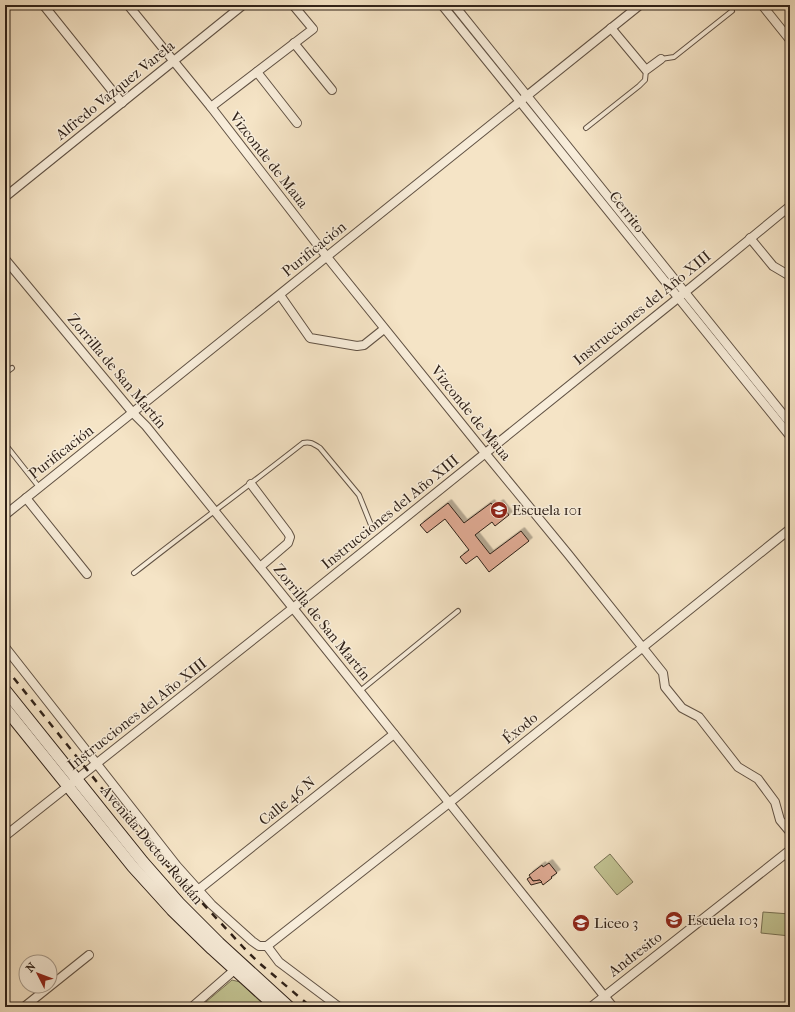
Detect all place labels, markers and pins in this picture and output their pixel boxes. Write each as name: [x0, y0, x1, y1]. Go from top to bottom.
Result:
school or university icon: Escuela 101: [489, 500, 509, 520]
place label: Escuela 101: [512, 501, 582, 519]
school or university icon: Escuela 103: [664, 910, 684, 930]
place label: Escuela 103: [687, 911, 758, 929]
school or university icon: Liceo 3: [571, 913, 591, 933]
place label: Liceo 3: [594, 914, 638, 932]

